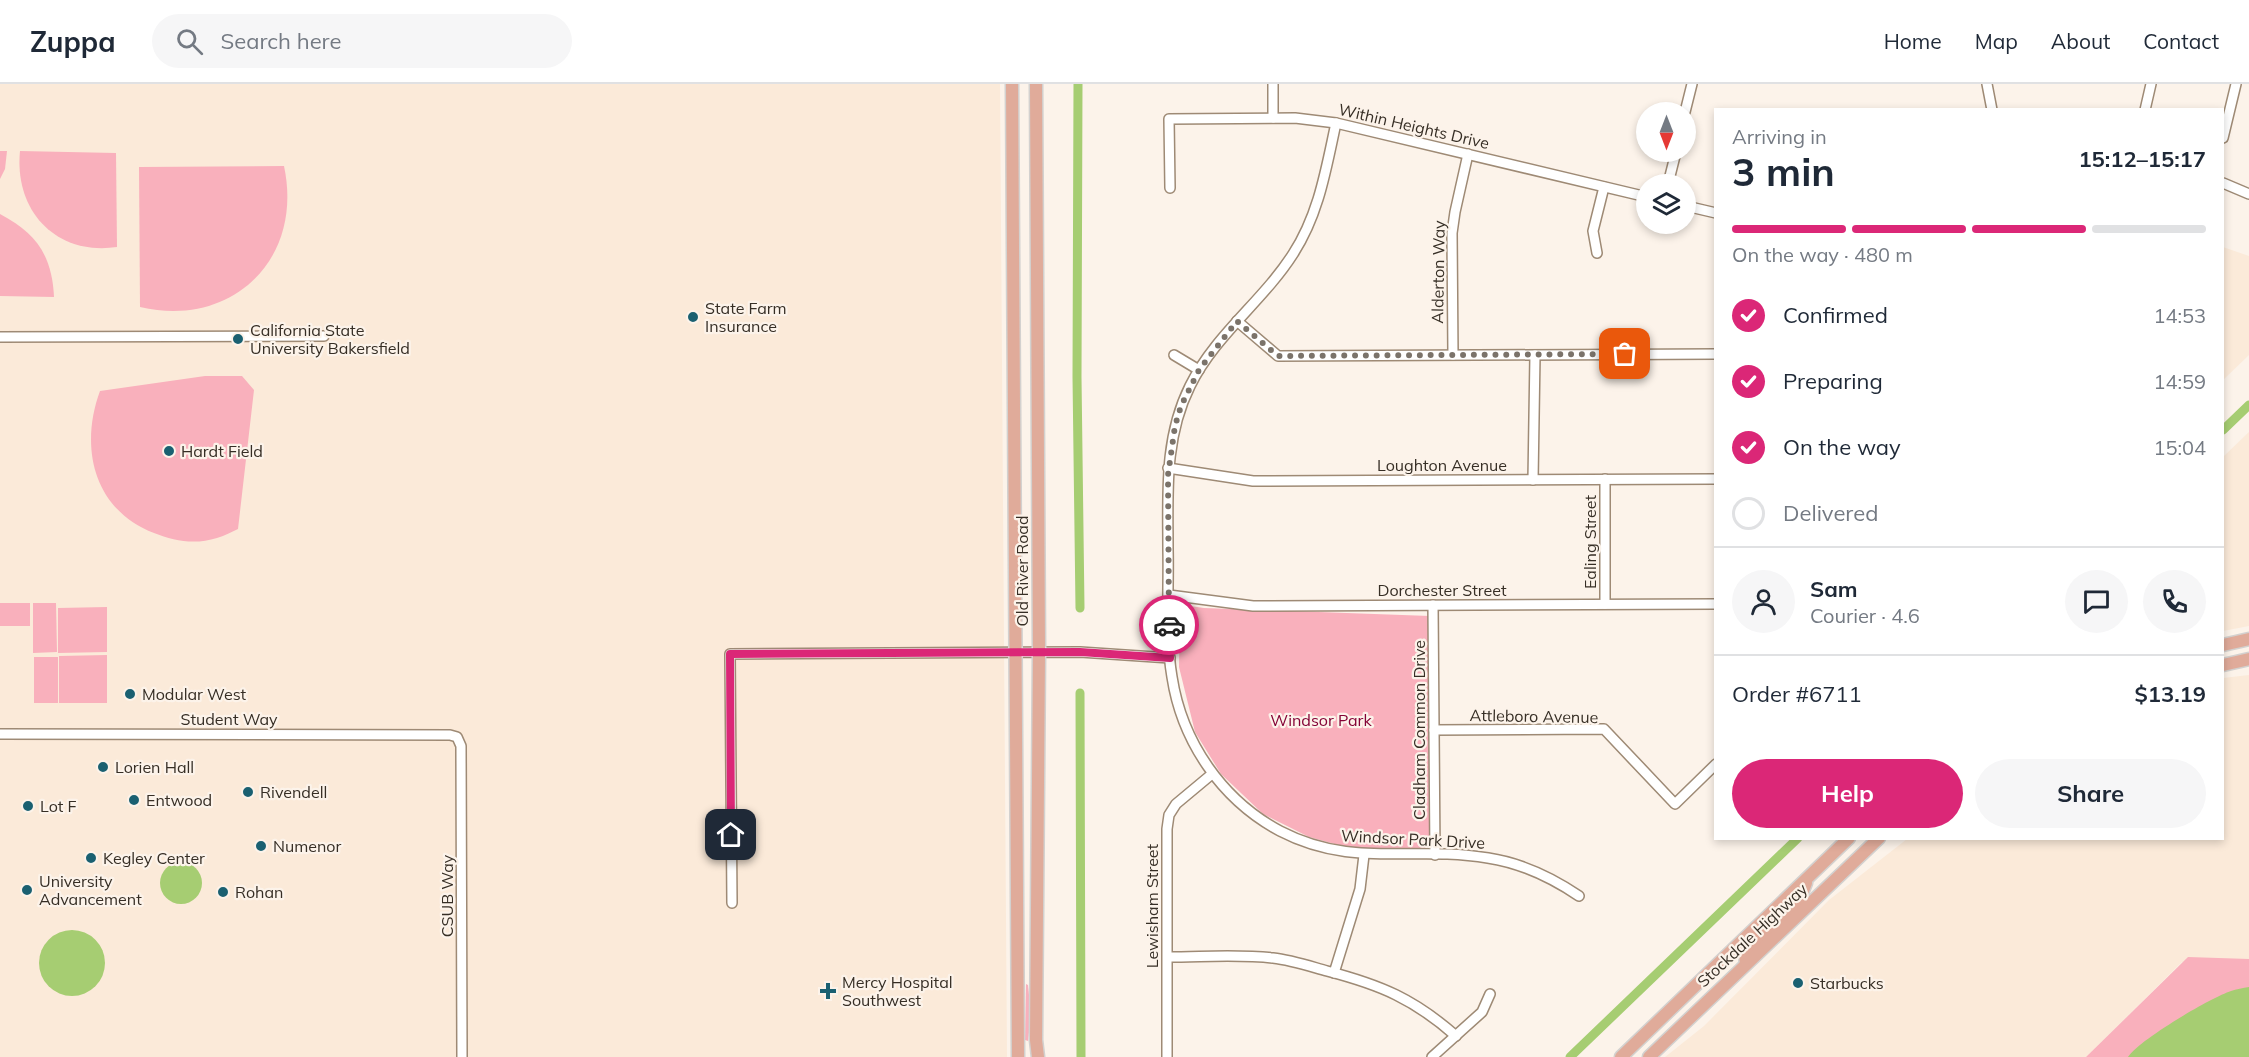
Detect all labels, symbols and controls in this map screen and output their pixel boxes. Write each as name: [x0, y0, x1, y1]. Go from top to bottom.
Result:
search box: [152, 14, 572, 68]
text: Zuppa: [30, 24, 116, 59]
icon: search: [173, 25, 206, 58]
text: Search here: [221, 27, 341, 55]
text: Home: [1884, 28, 1942, 54]
text: Map: [1975, 28, 2018, 54]
text: About: [2051, 28, 2110, 54]
text: Contact: [2143, 28, 2219, 54]
street label: Within Heights Drive: [1337, 99, 1491, 153]
north arrow: [1636, 102, 1696, 162]
map controls: [1636, 102, 1696, 234]
text: Arriving in: [1732, 124, 1827, 149]
text: 15:12–15:17: [2078, 145, 2206, 173]
text: 3 min: [1732, 147, 1835, 196]
button: layers: [1636, 174, 1696, 234]
street label: Alderton Way: [1427, 220, 1449, 324]
text: On the way · 480 m: [1732, 242, 1913, 267]
place label: State Farm Insurance: [705, 298, 787, 336]
icon: check: [1732, 299, 1765, 332]
text: Confirmed: [1783, 301, 1888, 329]
text: 14:53: [2153, 303, 2206, 328]
marker: State Farm Insurance: [686, 310, 700, 324]
place label: California State University Bakersfield: [250, 320, 410, 358]
pin: [1599, 328, 1650, 379]
marker: California State University Bakersfield: [231, 332, 245, 346]
icon: bag: [1608, 337, 1641, 370]
icon: check: [1732, 365, 1765, 398]
text: Preparing: [1783, 367, 1883, 395]
text: 14:59: [2153, 369, 2206, 394]
icon: check: [1732, 431, 1765, 464]
text: On the way: [1783, 433, 1901, 461]
text: 15:04: [2153, 435, 2206, 460]
place label: Hardt Field: [181, 441, 263, 461]
marker: Hardt Field: [162, 444, 176, 458]
street label: Loughton Avenue: [1377, 455, 1507, 475]
street label: Ealing Street: [1580, 495, 1600, 589]
text: Delivered: [1783, 499, 1878, 527]
street label: Old River Road: [1012, 515, 1032, 627]
button: person: [1732, 570, 1795, 633]
button: chat: [2065, 570, 2128, 633]
button: phone: [2143, 570, 2206, 633]
text: Sam: [1810, 575, 1858, 603]
street label: Dorchester Street: [1377, 580, 1507, 600]
courier: [1139, 595, 1199, 655]
text: Courier · 4.6: [1810, 603, 1920, 628]
icon: car: [1153, 609, 1186, 642]
street label: Cladham Common Drive: [1409, 640, 1429, 820]
text: Order #6711: [1732, 680, 1862, 708]
text: $13.19: [2135, 680, 2206, 708]
place label: Modular West: [142, 684, 247, 704]
marker: Modular West: [123, 687, 137, 701]
street label: Attleboro Avenue: [1470, 705, 1598, 727]
street label: Student Way: [180, 709, 278, 729]
park label: Windsor Park: [1270, 710, 1372, 730]
place label: Lorien Hall: [115, 757, 194, 777]
button: Help: [1732, 759, 1963, 828]
button: Share: [1975, 759, 2206, 828]
marker: Lorien Hall: [96, 760, 110, 774]
place label: Rivendell: [260, 782, 327, 802]
marker: Rivendell: [241, 785, 255, 799]
place label: Entwood: [146, 790, 212, 810]
marker: Entwood: [127, 793, 141, 807]
place label: Lot F: [40, 796, 76, 816]
marker: Lot F: [21, 799, 35, 813]
pin: [705, 809, 756, 860]
icon: home: [714, 818, 747, 851]
street label: Windsor Park Drive: [1341, 825, 1485, 853]
place label: Numenor: [273, 836, 341, 856]
marker: Numenor: [254, 839, 268, 853]
street label: Lewisham Street: [1142, 843, 1162, 968]
place label: Kegley Center: [103, 848, 205, 868]
marker: Kegley Center: [84, 851, 98, 865]
street label: CSUB Way: [437, 854, 457, 937]
place label: University Advancement: [39, 871, 142, 909]
street label: Stockdale Highway: [1693, 879, 1812, 991]
place label: Rohan: [235, 882, 283, 902]
marker: University Advancement: [20, 883, 34, 897]
marker: Rohan: [216, 885, 230, 899]
place label: Mercy Hospital Southwest: [842, 972, 953, 1010]
place label: Starbucks: [1810, 973, 1884, 993]
marker: Starbucks: [1791, 976, 1805, 990]
marker: Mercy Hospital Southwest: [819, 982, 837, 1000]

